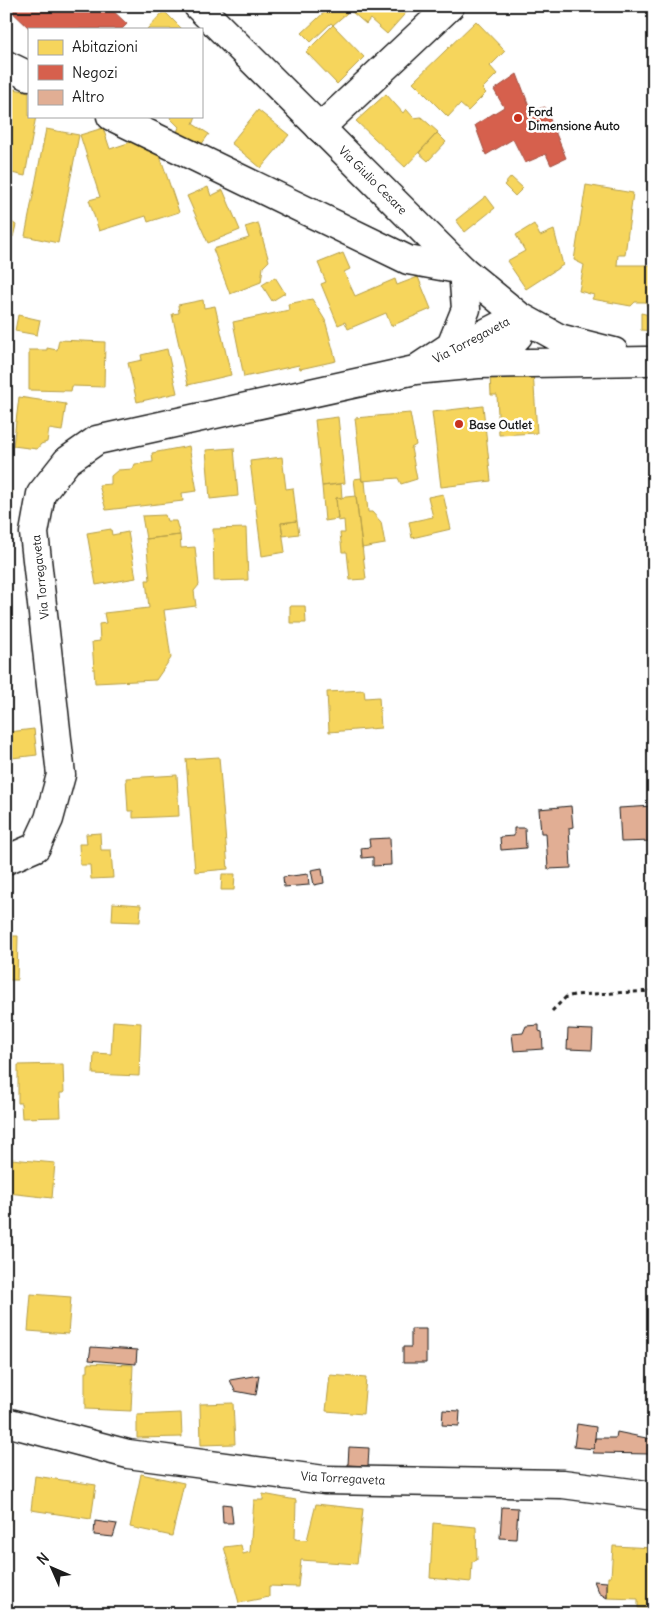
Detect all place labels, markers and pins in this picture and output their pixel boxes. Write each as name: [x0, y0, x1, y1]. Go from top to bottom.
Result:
place label: Ford Dimensione Auto: [528, 104, 620, 133]
marker: Ford Dimensione Auto: [512, 112, 524, 124]
place label: Base Outlet: [469, 417, 533, 432]
marker: Base Outlet: [453, 418, 465, 430]

